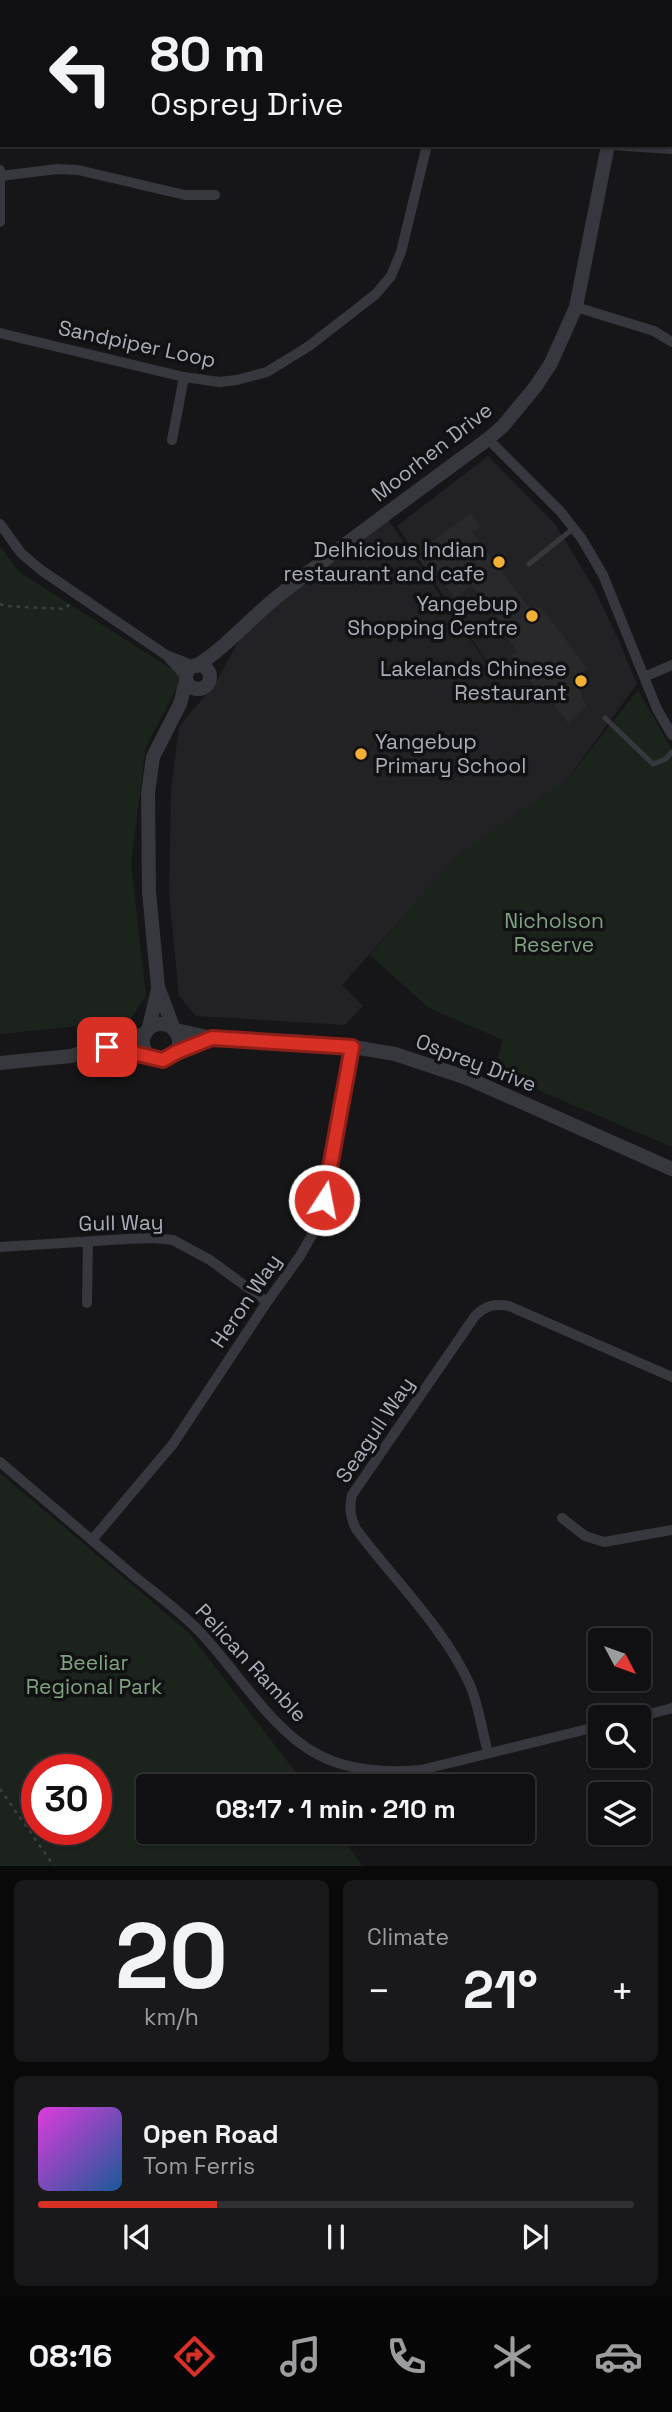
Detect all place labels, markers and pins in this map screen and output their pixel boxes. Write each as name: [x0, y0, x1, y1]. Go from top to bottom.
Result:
place label: Delhicious Indian restaurant and cafe: [284, 536, 485, 587]
marker: Delhicious Indian restaurant and cafe: [491, 554, 507, 570]
place label: Yangebup Shopping Centre: [347, 590, 518, 641]
marker: Yangebup Shopping Centre: [524, 608, 540, 624]
place label: Lakelands Chinese Restaurant: [380, 655, 567, 706]
marker: Lakelands Chinese Restaurant: [573, 673, 589, 689]
place label: Yangebup Primary School: [375, 728, 526, 779]
marker: Yangebup Primary School: [353, 746, 369, 762]
pin: [77, 1017, 137, 1077]

